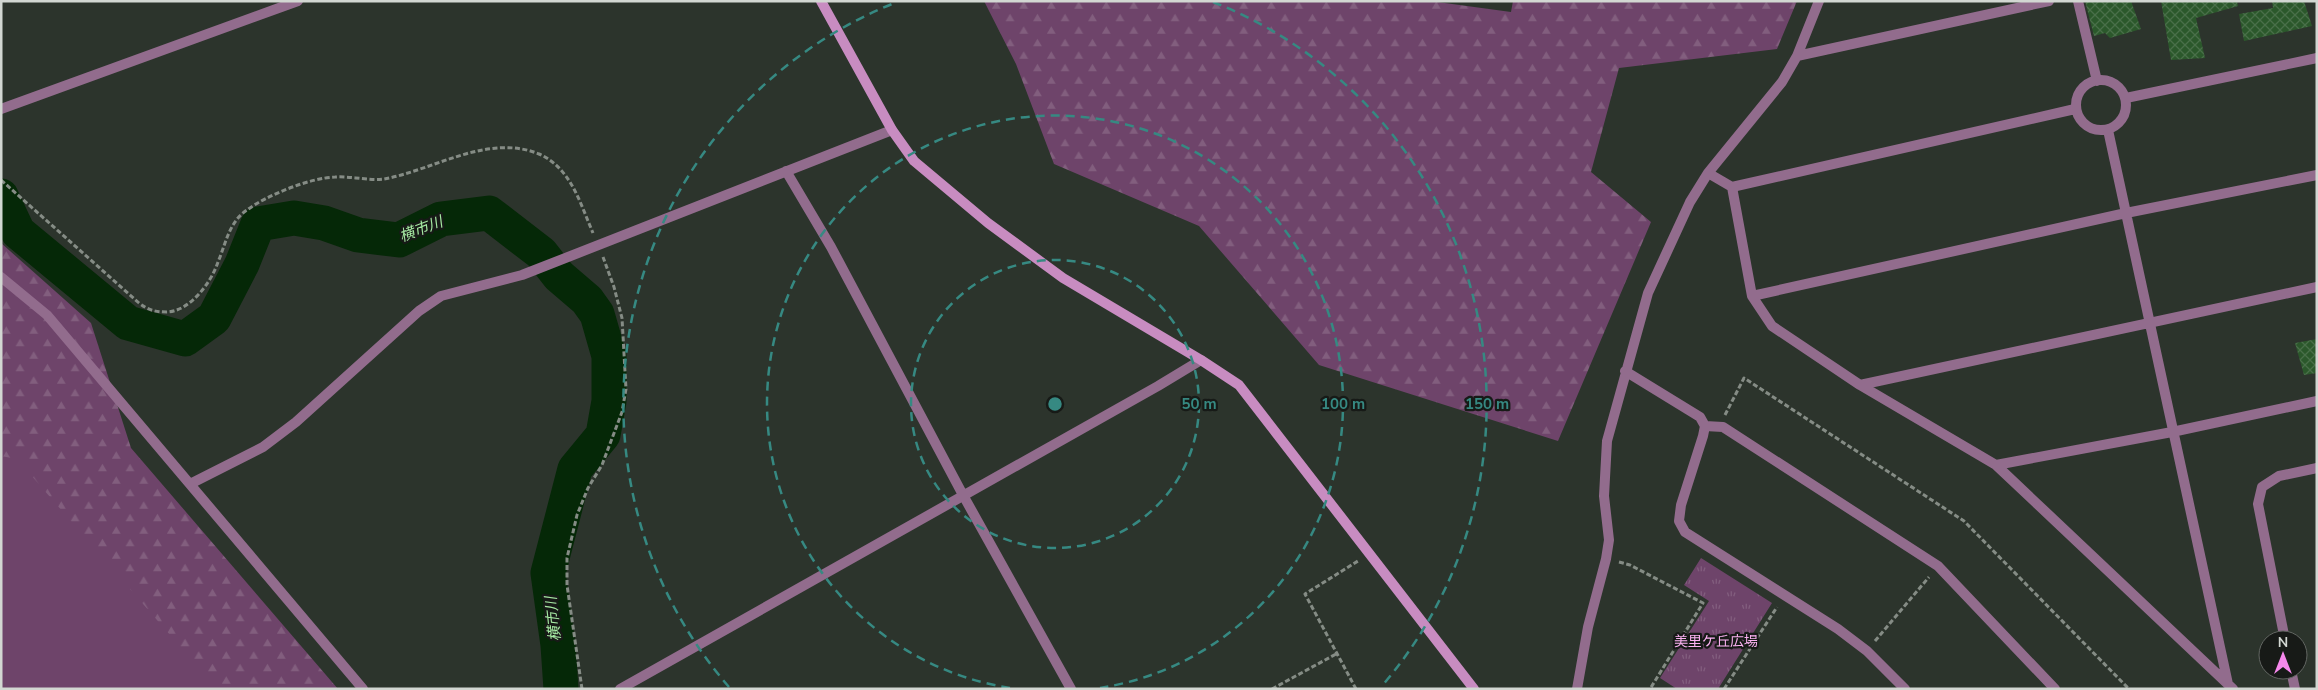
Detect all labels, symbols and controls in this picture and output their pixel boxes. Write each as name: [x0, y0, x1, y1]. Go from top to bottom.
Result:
water label: 横市川: [396, 211, 447, 246]
text: 50 m: [1181, 394, 1217, 414]
text: 100 m: [1321, 394, 1365, 414]
text: 150 m: [1465, 394, 1509, 414]
centre of rings: [1046, 395, 1064, 413]
water label: 横市川: [540, 594, 565, 642]
north arrow: [2258, 630, 2308, 680]
park label: 美里ケ丘広場: [1674, 632, 1758, 651]
text: N: [2278, 633, 2288, 652]

